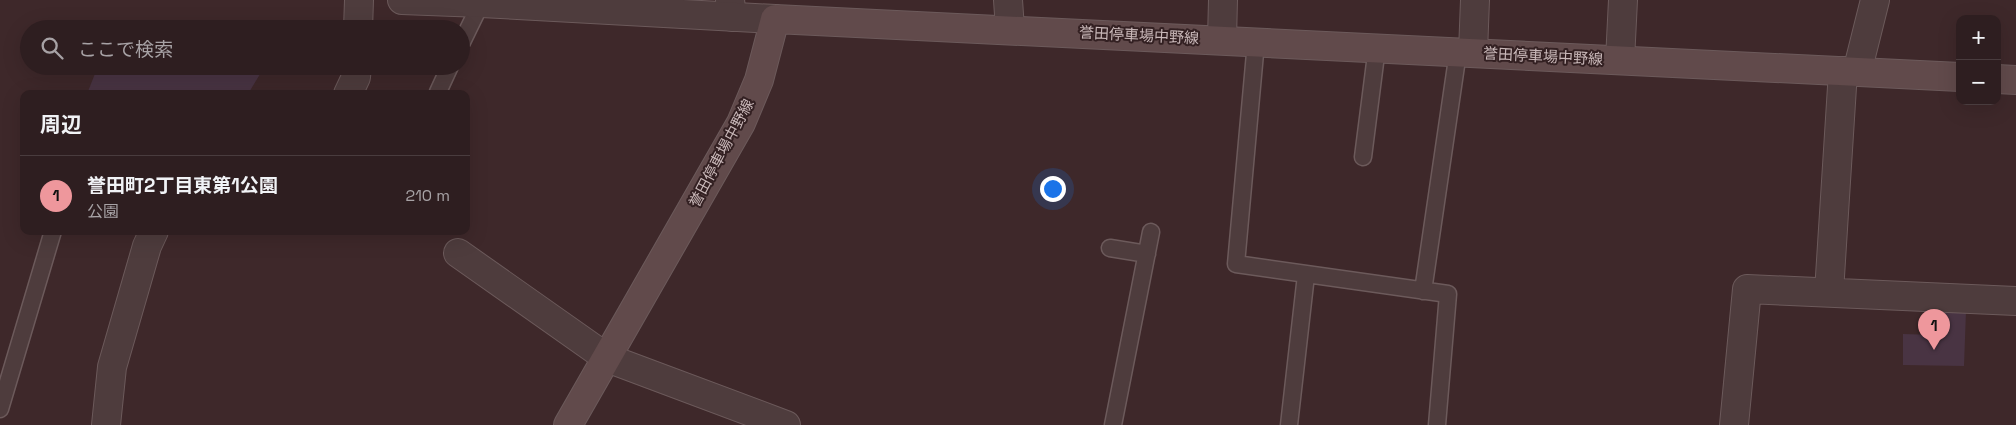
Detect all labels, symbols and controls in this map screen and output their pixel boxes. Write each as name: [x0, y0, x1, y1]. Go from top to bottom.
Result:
map controls: [1956, 15, 2001, 105]
button: +: [1956, 15, 2001, 60]
search box: [20, 20, 470, 75]
street label: 誉田停車場中野線: [1079, 22, 1199, 48]
icon: search: [38, 34, 66, 62]
text: ここで検索: [78, 37, 173, 62]
street label: 誉田停車場中野線: [1483, 43, 1603, 69]
button: −: [1956, 60, 2001, 105]
street label: 誉田停車場中野線: [684, 96, 758, 210]
text: 周辺: [40, 111, 82, 138]
text: 誉田町2丁目東第1公園: [87, 173, 278, 198]
your location: [1040, 176, 1066, 202]
text: 1: [52, 185, 60, 206]
text: 210 m: [406, 185, 450, 206]
text: 公園: [87, 201, 119, 222]
pin: 1: [1918, 309, 1950, 350]

